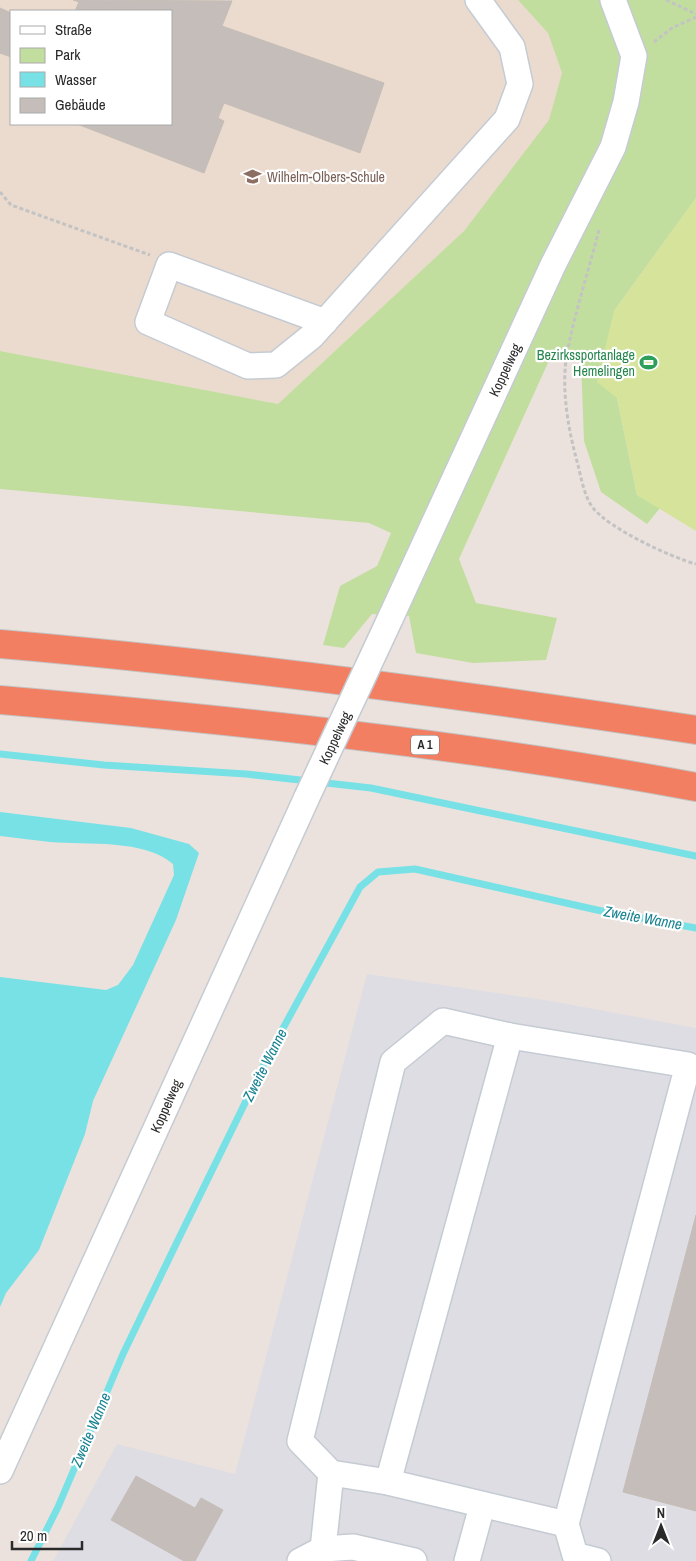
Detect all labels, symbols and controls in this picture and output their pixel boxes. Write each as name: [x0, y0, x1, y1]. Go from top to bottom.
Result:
legend: [10, 10, 172, 125]
text: Straße: [55, 19, 92, 40]
text: Park: [55, 44, 81, 65]
text: Wasser: [55, 69, 96, 90]
text: Gebäude: [55, 94, 106, 115]
school or university icon: Wilhelm-Olbers-Schule: [243, 167, 263, 187]
place label: Wilhelm-Olbers-Schule: [267, 168, 385, 186]
street label: Koppelweg: [485, 340, 525, 400]
place label: Bezirkssportanlage Hemelingen: [537, 346, 635, 380]
sports icon: Bezirkssportanlage Hemelingen: [639, 353, 659, 373]
street label: Koppelweg: [315, 708, 355, 768]
road number: A 1: [411, 736, 439, 754]
water label: Zweite Wanne: [601, 900, 684, 935]
water label: Zweite Wanne: [237, 1025, 292, 1106]
street label: Koppelweg: [146, 1076, 186, 1136]
water label: Zweite Wanne: [65, 1389, 116, 1471]
north arrow: [636, 1501, 686, 1551]
text: N: [657, 1504, 665, 1522]
scale bar: [12, 1518, 82, 1550]
text: 20 m: [20, 1525, 47, 1546]

